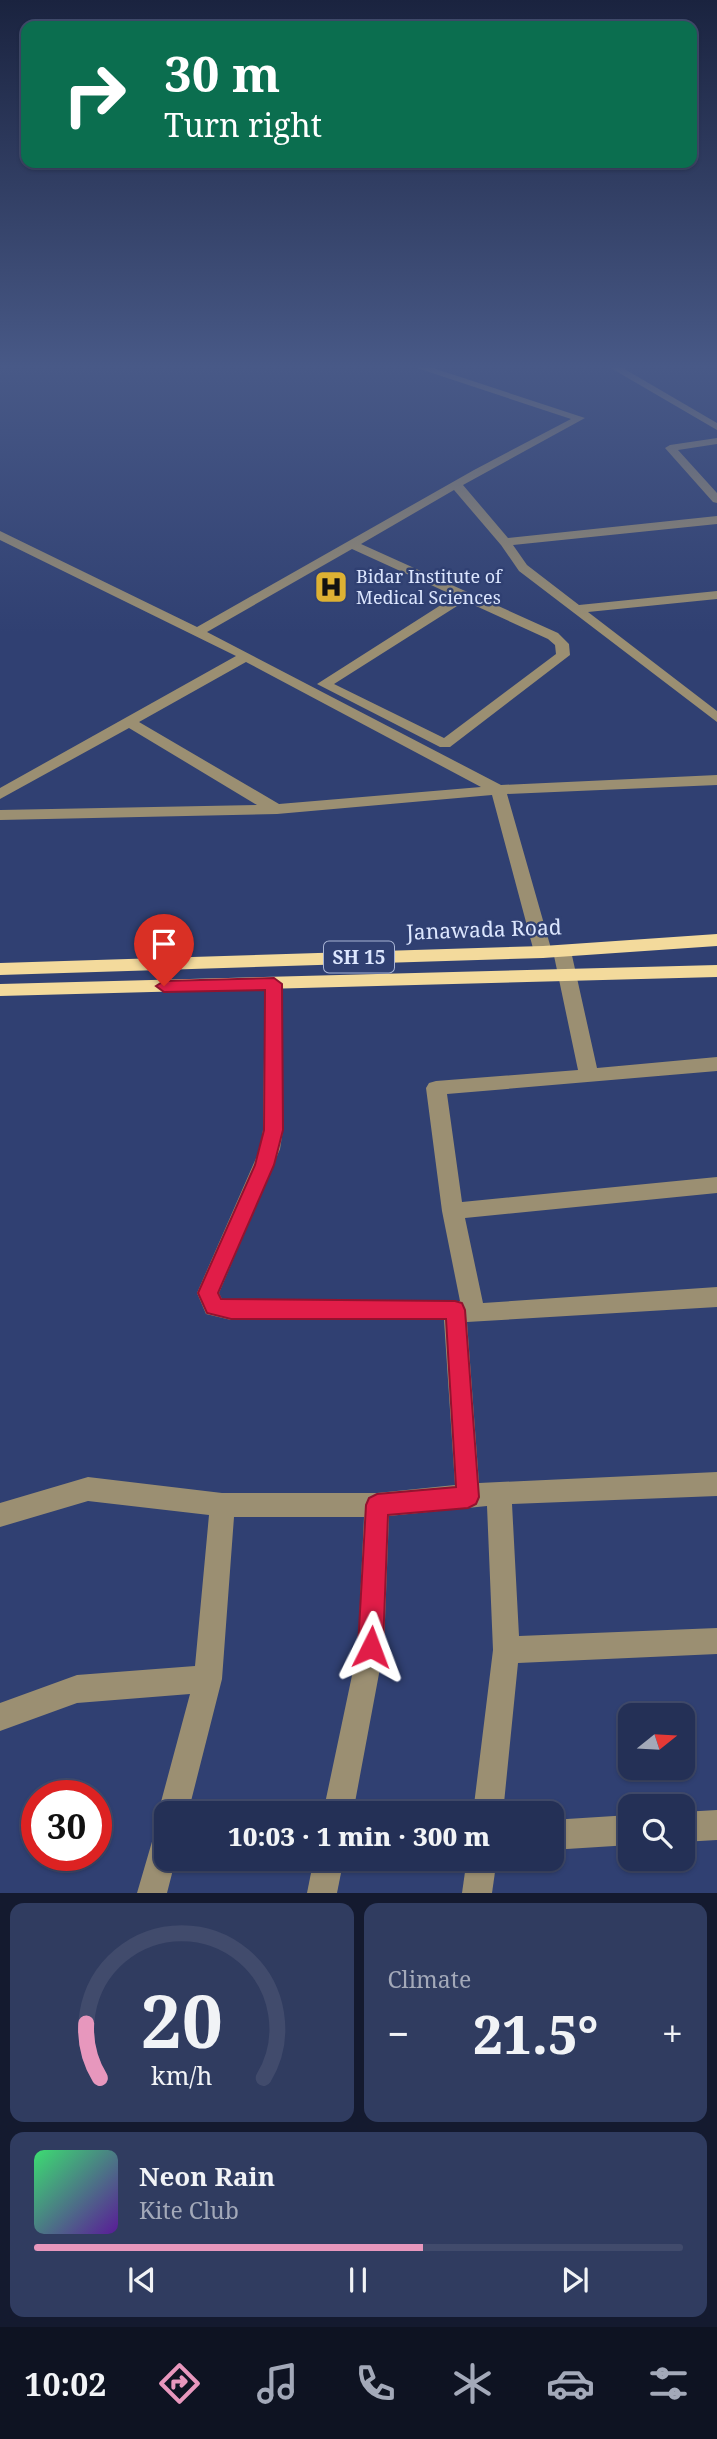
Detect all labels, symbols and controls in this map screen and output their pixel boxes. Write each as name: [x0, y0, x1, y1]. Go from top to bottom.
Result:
text: 30 m: [164, 40, 280, 106]
icon: right: [49, 49, 140, 140]
text: Turn right: [164, 103, 322, 146]
place label: Bidar Institute of Medical Sciences: [356, 564, 503, 609]
hospital icon: Bidar Institute of Medical Sciences: [312, 568, 350, 606]
street label: Janawada Road: [405, 912, 562, 946]
pin: [134, 914, 194, 986]
icon: arrive: [145, 925, 183, 963]
road number: SH 15: [324, 942, 394, 973]
position arrow: [334, 1610, 408, 1684]
north arrow: [618, 1703, 695, 1780]
map controls: [618, 1703, 695, 1871]
speed limit sign: 30: [21, 1780, 112, 1871]
button: search: [618, 1794, 695, 1871]
text: 10:03 · 1 min · 300 m: [228, 1818, 490, 1854]
text: Climate: [388, 1963, 471, 1995]
text: 20: [141, 1971, 223, 2070]
text: 21.5°: [473, 1998, 598, 2069]
text: −: [388, 2007, 410, 2059]
text: +: [662, 2007, 683, 2059]
text: km/h: [151, 2058, 213, 2092]
text: Neon Rain: [139, 2158, 275, 2194]
text: Kite Club: [139, 2194, 239, 2226]
icon: previous: [123, 2261, 161, 2299]
icon: pause: [339, 2261, 377, 2299]
icon: next: [556, 2261, 594, 2299]
icon: directions: [155, 2359, 204, 2408]
icon: music: [253, 2359, 302, 2408]
icon: phone: [351, 2359, 400, 2408]
icon: climate: [448, 2359, 497, 2408]
icon: car: [546, 2359, 595, 2408]
icon: filters: [644, 2359, 693, 2408]
text: 10:02: [24, 2362, 106, 2405]

